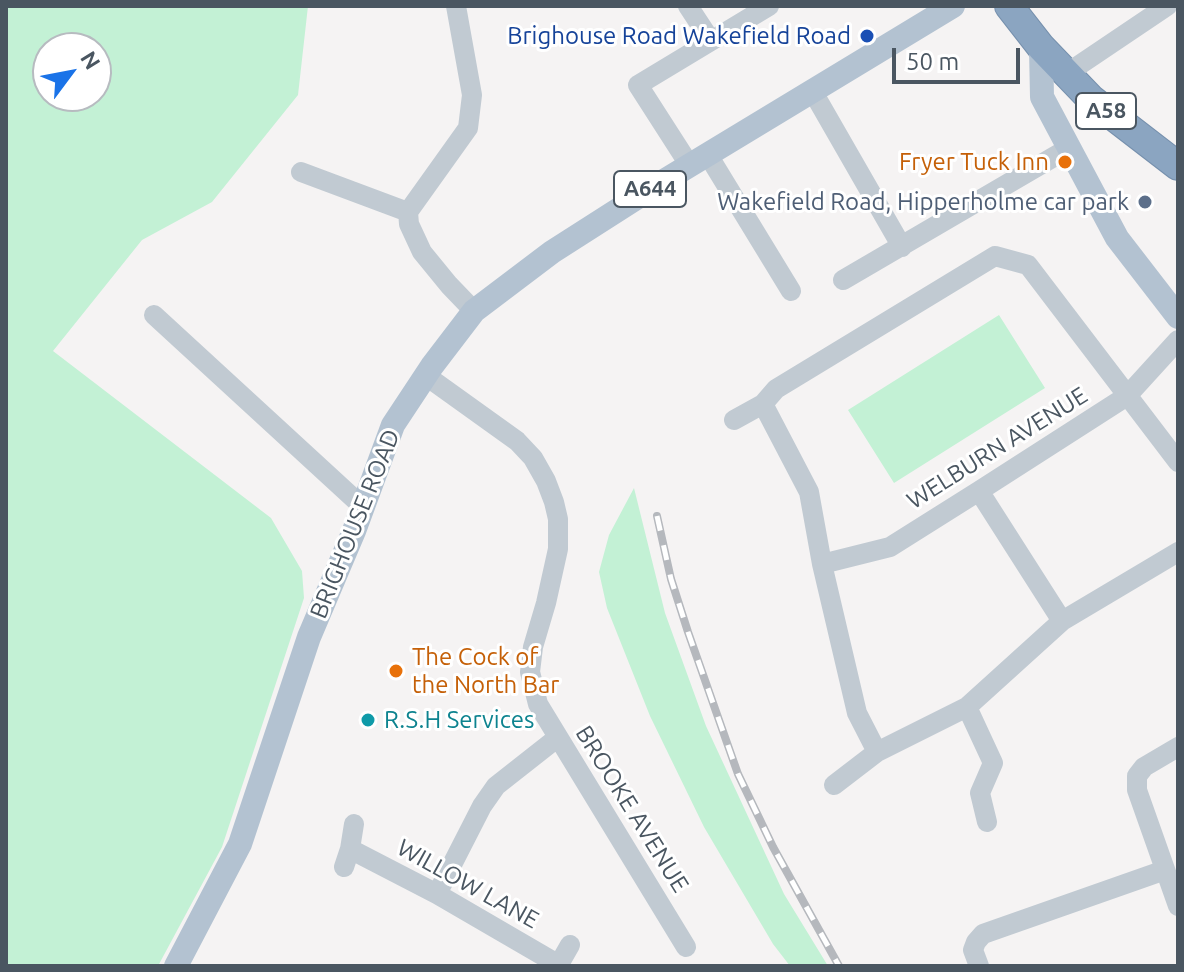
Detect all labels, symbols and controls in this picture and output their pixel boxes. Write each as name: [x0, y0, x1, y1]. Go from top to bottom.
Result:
place label: Brighouse Road Wakefield Road: [507, 22, 851, 50]
marker: Brighouse Road Wakefield Road: [858, 27, 876, 45]
north arrow: [32, 32, 112, 112]
scale bar: [896, 32, 1024, 82]
text: N: [76, 46, 106, 74]
text: 50 m: [906, 48, 959, 75]
road number: A58: [1076, 93, 1136, 129]
place label: Fryer Tuck Inn: [899, 148, 1049, 176]
marker: Fryer Tuck Inn: [1056, 153, 1074, 171]
road number: A644: [614, 171, 686, 207]
place label: Wakefield Road, Hipperholme car park: [717, 188, 1129, 216]
marker: Wakefield Road, Hipperholme car park: [1136, 193, 1154, 211]
street label: WELBURN AVENUE: [902, 381, 1092, 515]
street label: BRIGHOUSE ROAD: [304, 425, 406, 623]
place label: The Cock of the North Bar: [412, 643, 559, 699]
marker: The Cock of the North Bar: [387, 662, 405, 680]
place label: R.S.H Services: [384, 706, 534, 734]
marker: R.S.H Services: [359, 711, 377, 729]
street label: BROOKE AVENUE: [569, 720, 695, 898]
street label: WILLOW LANE: [392, 833, 544, 935]

